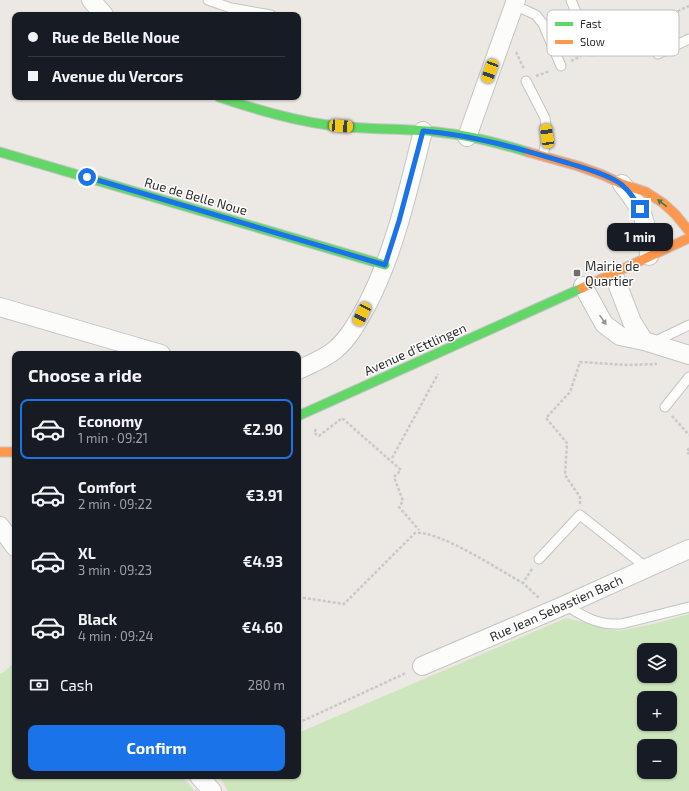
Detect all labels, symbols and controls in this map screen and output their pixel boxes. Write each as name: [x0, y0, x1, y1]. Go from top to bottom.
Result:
legend: [547, 10, 679, 56]
text: Fast: [580, 17, 602, 30]
text: Rue de Belle Noue: [52, 28, 180, 46]
text: Slow: [580, 35, 605, 48]
car: [480, 58, 500, 84]
text: Avenue du Vercors: [52, 67, 183, 85]
car: [329, 119, 353, 133]
car: [539, 123, 555, 149]
route start: [78, 168, 96, 186]
street label: Rue de Belle Noue: [143, 174, 249, 218]
one-way arrow: [657, 199, 668, 207]
route end: [631, 200, 649, 218]
callout: 1 min: [607, 223, 673, 251]
text: 1 min: [624, 229, 656, 245]
place label: Mairie de Quartier: [585, 258, 640, 289]
marker: Mairie de Quartier: [572, 268, 582, 278]
car: [351, 301, 373, 327]
one-way arrow: [599, 315, 607, 325]
street label: Avenue d'Ettlingen: [361, 319, 469, 379]
text: Choose a ride: [28, 364, 142, 386]
icon: car: [30, 411, 66, 447]
text: Economy: [78, 412, 143, 430]
text: €2.90: [243, 420, 283, 438]
text: 1 min · 09:21: [78, 430, 148, 446]
icon: car: [30, 477, 66, 513]
text: Comfort: [78, 478, 136, 496]
text: €3.91: [246, 486, 283, 504]
text: 2 min · 09:22: [78, 496, 152, 512]
icon: car: [30, 543, 66, 579]
text: XL: [78, 544, 96, 562]
text: €4.93: [243, 552, 283, 570]
text: 3 min · 09:23: [78, 562, 152, 578]
street label: Rue Jean Sebastien Bach: [487, 571, 625, 645]
icon: car: [30, 609, 66, 645]
text: Black: [78, 610, 117, 628]
text: €4.60: [242, 618, 283, 636]
text: 4 min · 09:24: [78, 628, 154, 644]
map controls: [637, 643, 677, 779]
button: layers: [637, 643, 677, 683]
icon: cash: [28, 674, 50, 696]
text: Cash: [60, 676, 93, 694]
text: 280 m: [248, 677, 285, 693]
button: +: [637, 691, 677, 731]
button: Confirm: [28, 725, 285, 771]
button: −: [637, 739, 677, 779]

